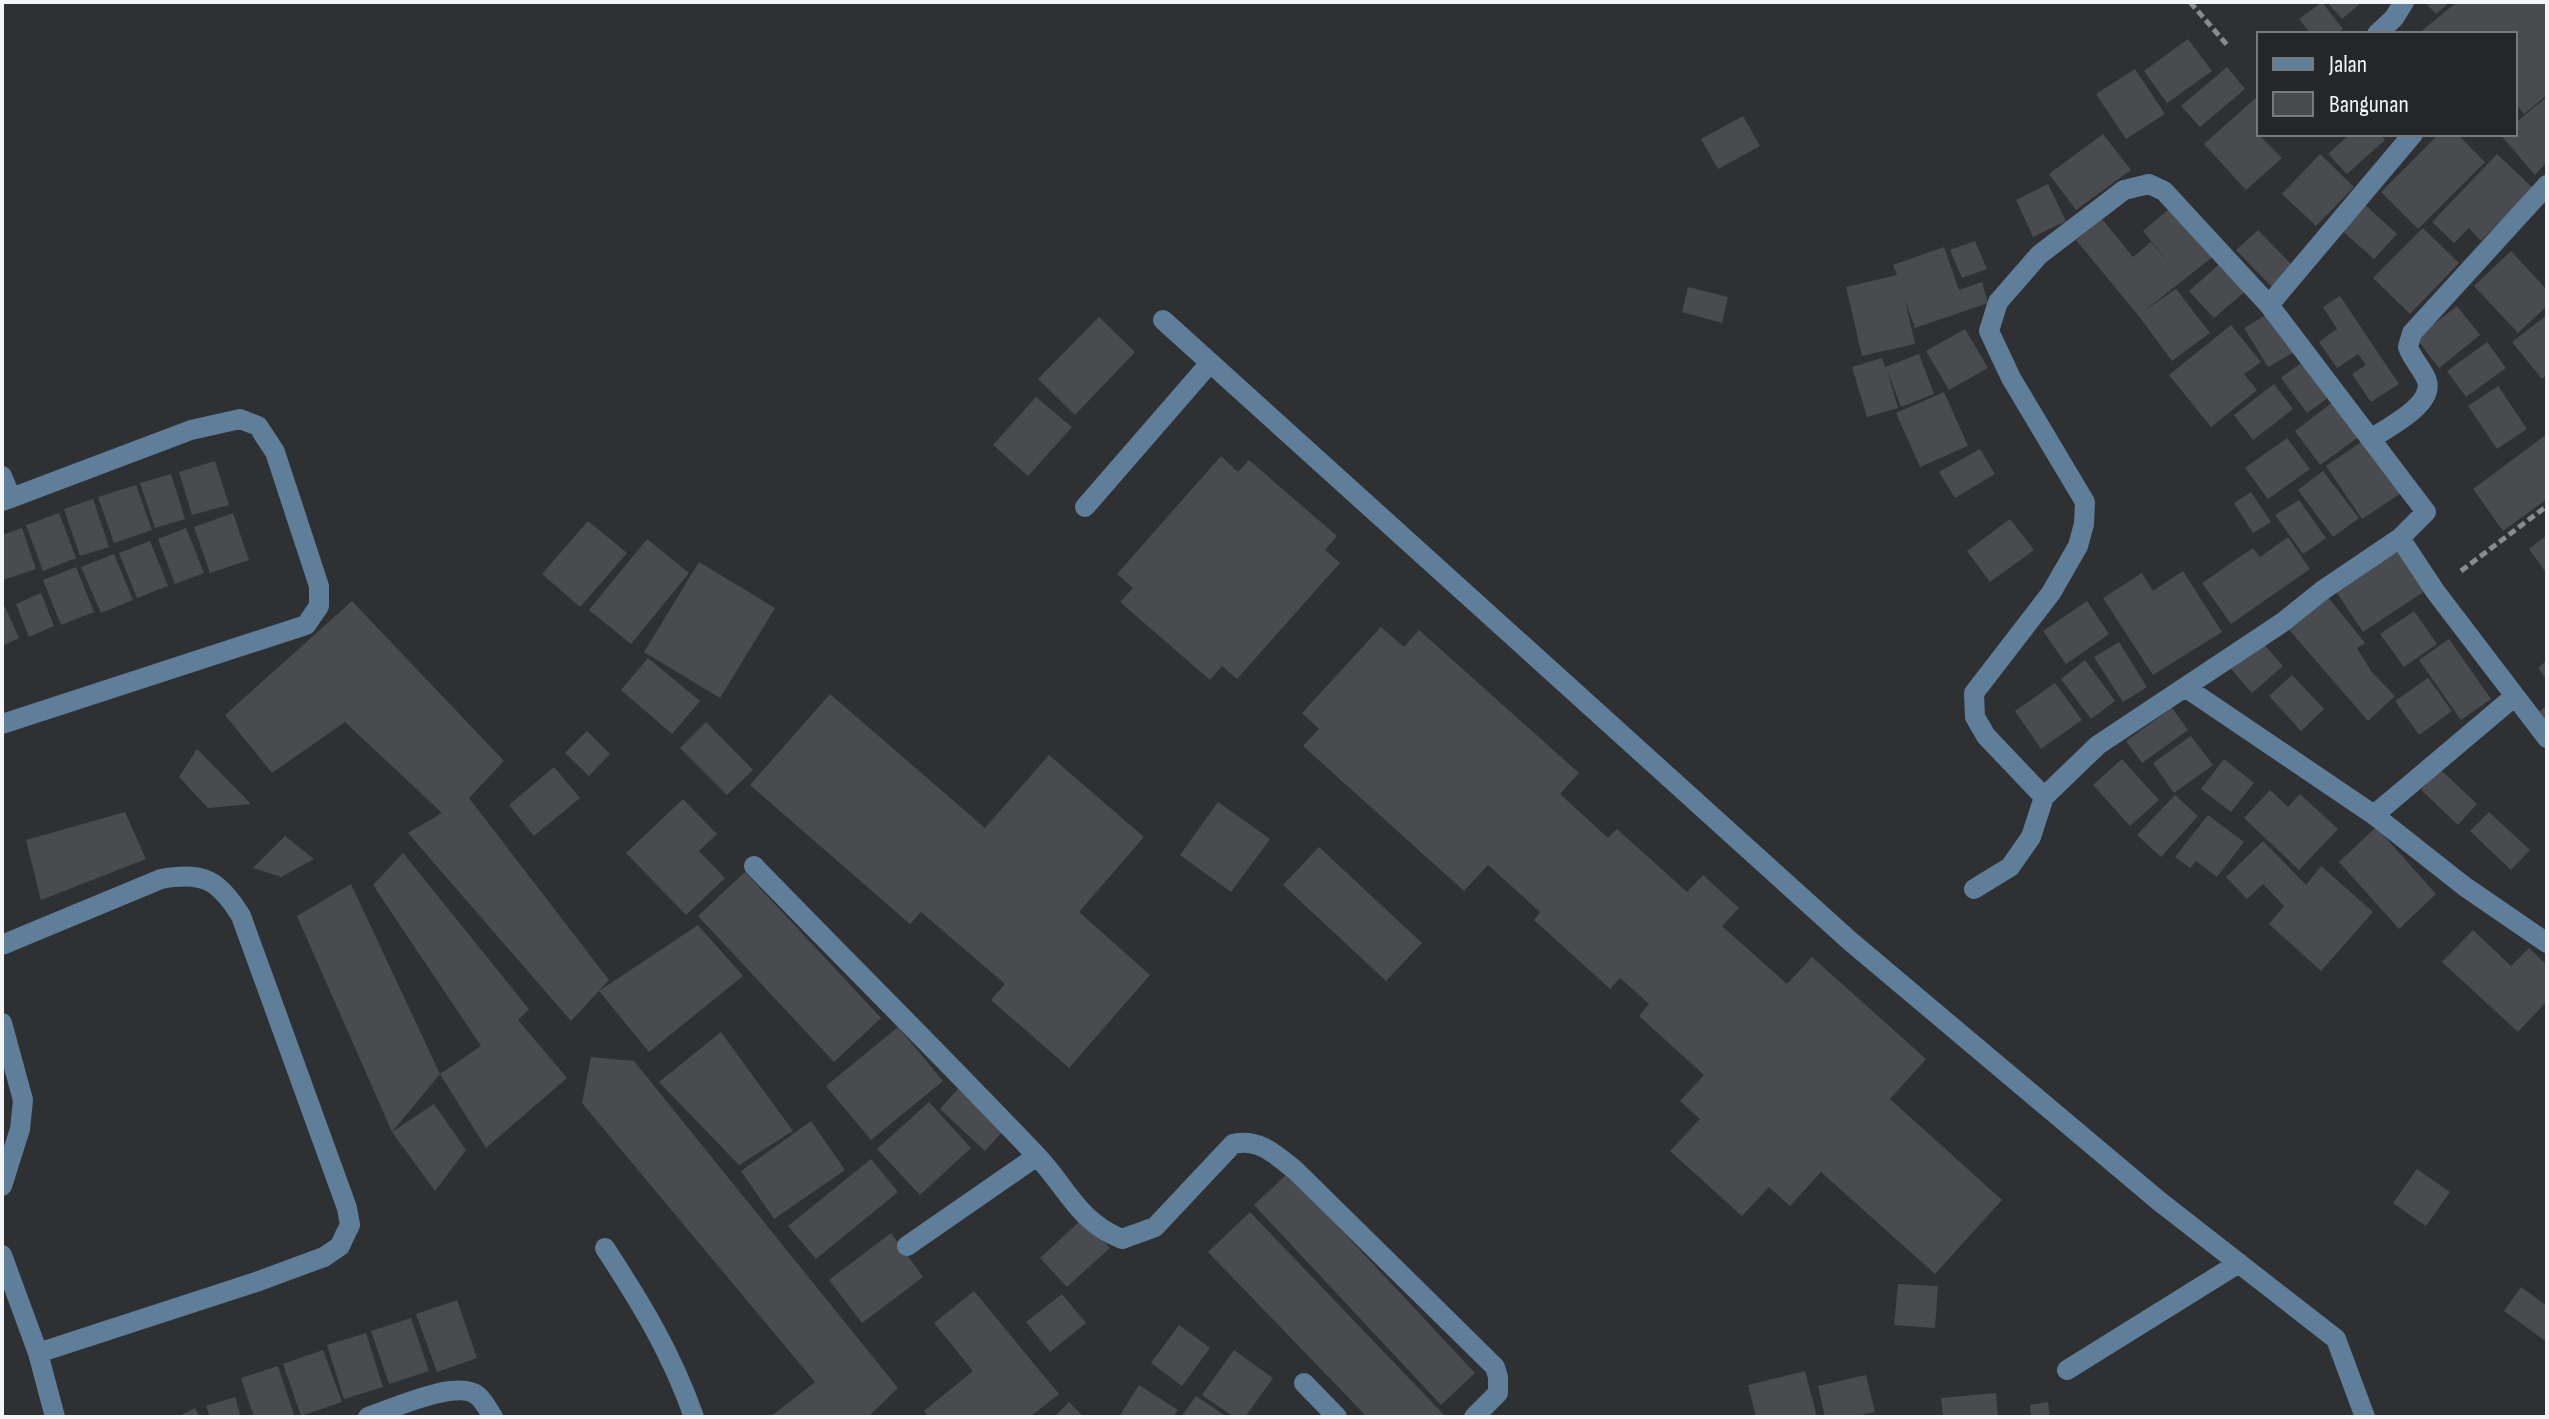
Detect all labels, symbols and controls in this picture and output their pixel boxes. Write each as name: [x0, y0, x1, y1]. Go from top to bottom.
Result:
legend: [2257, 32, 2517, 136]
text: Jalan: [2328, 50, 2367, 79]
text: Bangunan: [2329, 90, 2409, 119]

